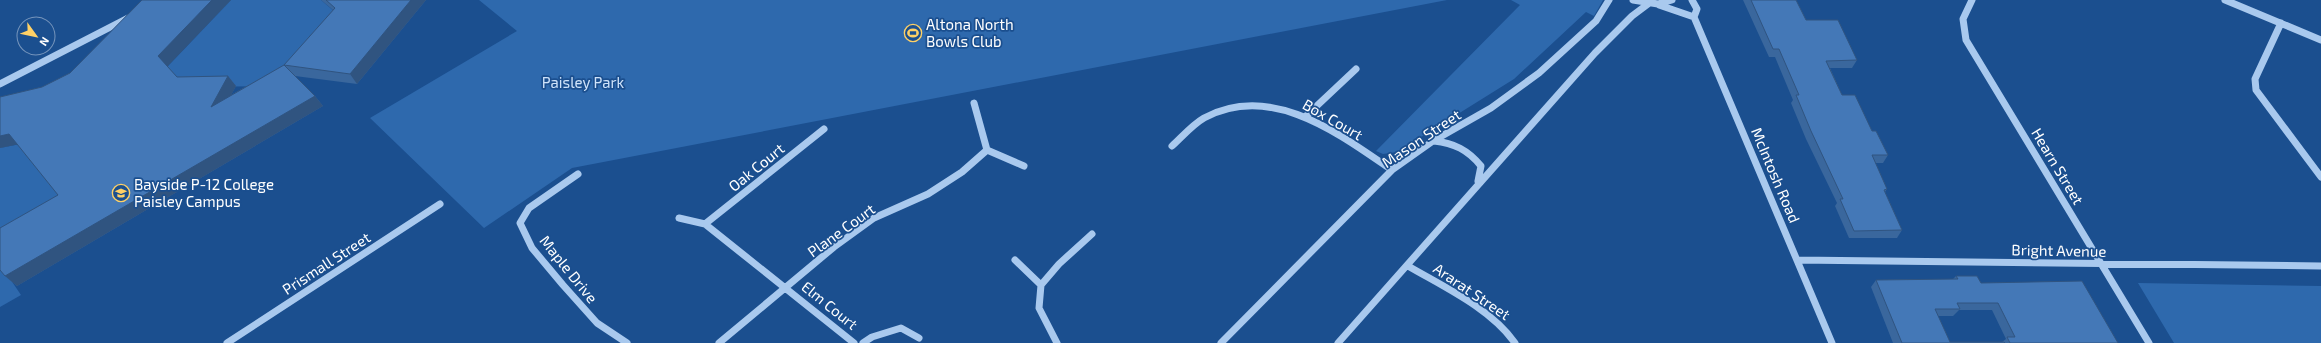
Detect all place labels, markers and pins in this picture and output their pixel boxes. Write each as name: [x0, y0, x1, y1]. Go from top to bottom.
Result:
place label: Altona North Bowls Club: [926, 15, 1014, 50]
sports icon: Altona North Bowls Club: [903, 23, 923, 43]
place label: Bayside P-12 College Paisley Campus: [134, 175, 274, 210]
school or university icon: Bayside P-12 College Paisley Campus: [111, 183, 131, 203]

